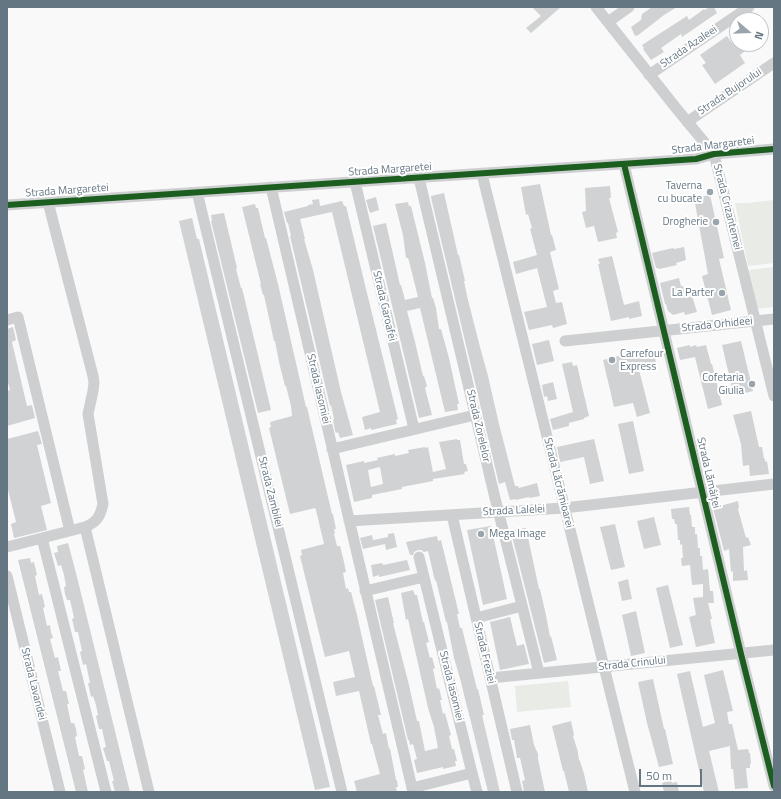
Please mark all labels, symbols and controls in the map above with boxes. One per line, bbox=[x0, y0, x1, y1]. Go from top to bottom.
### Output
north arrow bbox=[729, 12, 769, 52]
street label: Strada Azaleei bbox=[658, 23, 720, 71]
text: N bbox=[751, 29, 768, 42]
street label: Strada Bujorului bbox=[696, 66, 764, 118]
street label: Strada Margaretei bbox=[671, 134, 755, 158]
street label: Strada Margaretei bbox=[348, 161, 432, 179]
street label: Strada Crizantemei bbox=[710, 163, 744, 251]
place label: Taverna cu bucate bbox=[658, 179, 702, 205]
street label: Strada Margaretei bbox=[25, 182, 109, 200]
marker: Taverna cu bucate bbox=[705, 187, 715, 197]
place label: Drogherie bbox=[663, 215, 708, 229]
marker: Drogherie bbox=[711, 217, 721, 227]
street label: Strada Garoafei bbox=[370, 270, 398, 342]
place label: La Parter bbox=[672, 286, 714, 300]
marker: La Parter bbox=[717, 288, 727, 298]
street label: Strada Orhideei bbox=[681, 315, 753, 335]
place label: Carrefour Express bbox=[620, 347, 664, 373]
street label: Strada Iasomiei bbox=[304, 353, 332, 425]
marker: Carrefour Express bbox=[607, 355, 617, 365]
place label: Cofetaria Giulia bbox=[702, 371, 744, 397]
marker: Cofetaria Giulia bbox=[747, 379, 757, 389]
street label: Strada Zorelelor bbox=[463, 389, 493, 463]
street label: Strada Lămâiței bbox=[693, 436, 723, 510]
street label: Strada Lăcrămioarei bbox=[540, 437, 576, 529]
street label: Strada Zambilei bbox=[255, 455, 285, 529]
street label: Strada Lalelei bbox=[483, 503, 545, 519]
place label: Mega Image bbox=[489, 527, 546, 541]
marker: Mega Image bbox=[476, 529, 486, 539]
street label: Strada Freziei bbox=[470, 621, 498, 685]
street label: Strada Lavandei bbox=[18, 647, 48, 721]
street label: Strada Iasomiei bbox=[436, 650, 466, 722]
street label: Strada Crinului bbox=[598, 654, 666, 674]
scale bar bbox=[641, 761, 704, 787]
text: 50 m bbox=[646, 766, 672, 785]

